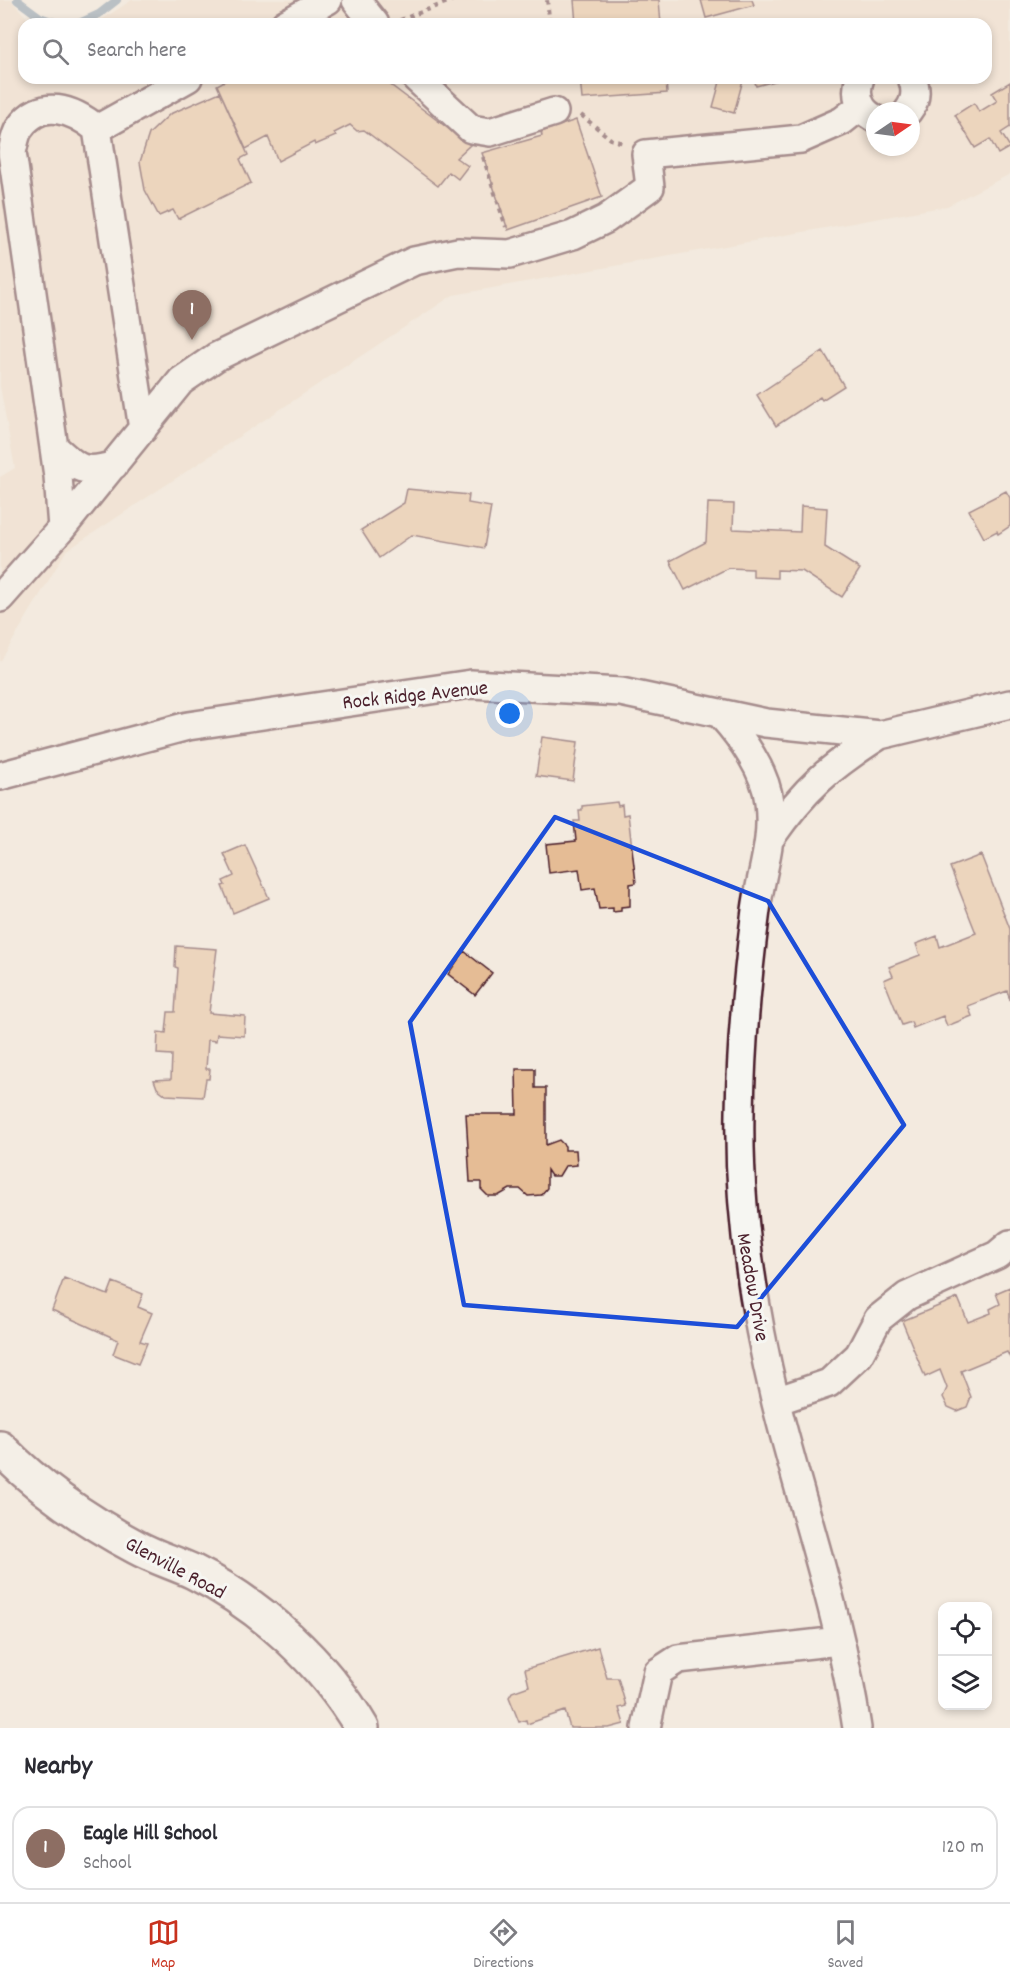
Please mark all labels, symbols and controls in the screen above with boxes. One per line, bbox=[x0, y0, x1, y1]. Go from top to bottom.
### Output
search box bbox=[18, 18, 992, 84]
icon: search bbox=[39, 35, 72, 68]
text: Search here bbox=[87, 36, 186, 67]
north arrow bbox=[866, 102, 920, 156]
pin: 1 bbox=[172, 290, 212, 340]
street label: Rock Ridge Avenue bbox=[341, 674, 490, 720]
your location bbox=[495, 699, 524, 728]
street label: Meadow Drive bbox=[727, 1231, 775, 1344]
street label: Glenville Road bbox=[119, 1530, 230, 1609]
map controls bbox=[938, 1602, 992, 1710]
button: locate bbox=[938, 1602, 992, 1656]
button: layers bbox=[938, 1656, 992, 1710]
text: Nearby bbox=[24, 1749, 92, 1786]
text: Eagle Hill School bbox=[83, 1819, 217, 1850]
text: 1 bbox=[43, 1834, 48, 1862]
text: 120 m bbox=[942, 1834, 984, 1862]
text: School bbox=[83, 1850, 132, 1878]
tab: Map bbox=[147, 1916, 180, 1975]
tab: Directions bbox=[473, 1916, 534, 1975]
tab: Saved bbox=[827, 1916, 863, 1975]

